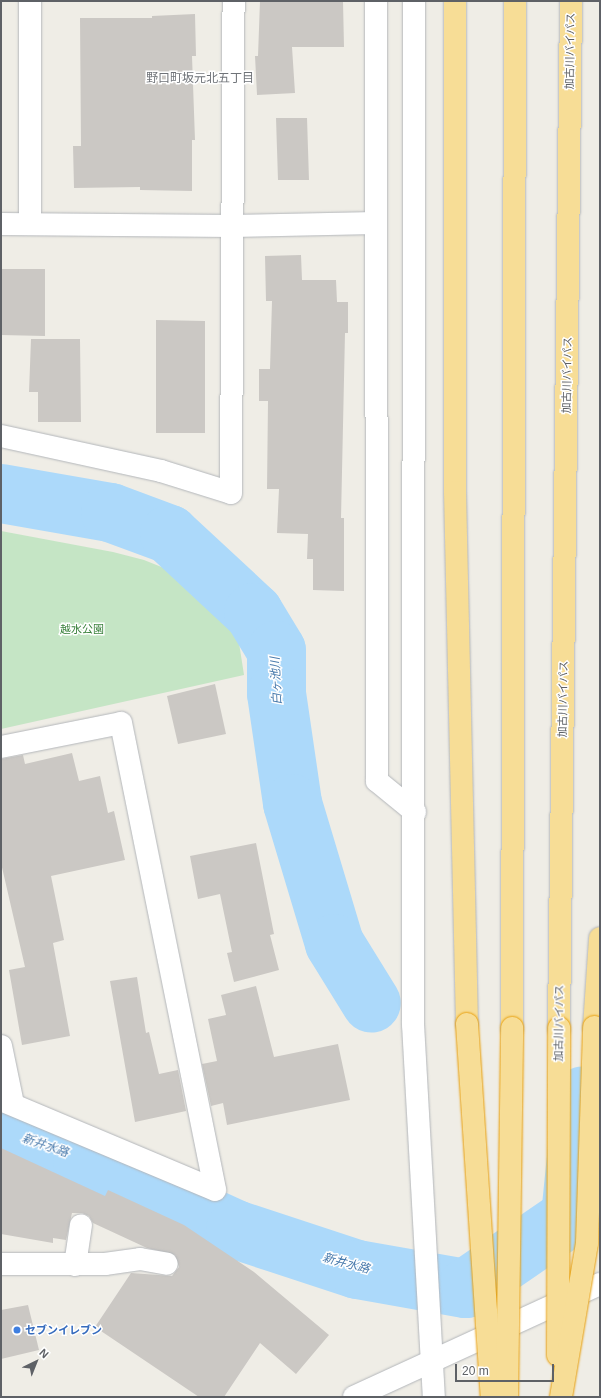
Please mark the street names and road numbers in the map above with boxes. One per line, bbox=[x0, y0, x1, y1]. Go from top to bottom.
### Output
street label: 加古川バイパス bbox=[563, 12, 577, 90]
street label: 加古川バイパス bbox=[560, 336, 574, 414]
street label: 加古川バイパス bbox=[556, 660, 570, 738]
street label: 加古川バイパス bbox=[552, 984, 566, 1062]

